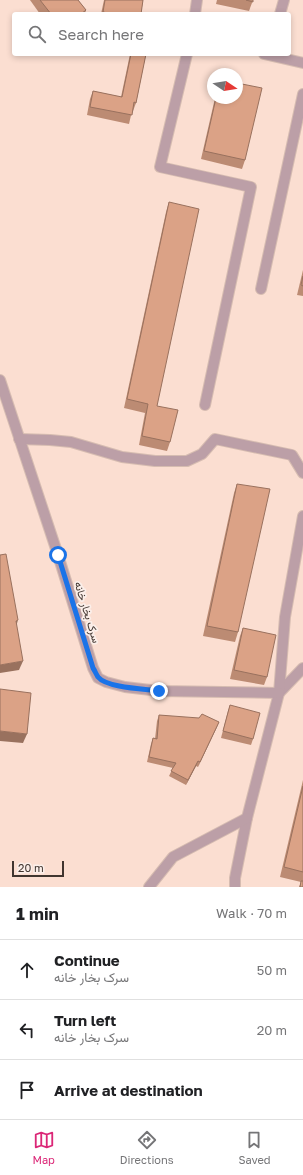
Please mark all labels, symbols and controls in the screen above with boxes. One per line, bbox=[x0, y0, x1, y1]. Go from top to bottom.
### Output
search box bbox=[12, 12, 291, 56]
icon: search bbox=[26, 23, 48, 45]
text: Search here bbox=[58, 25, 144, 43]
north arrow bbox=[207, 68, 243, 104]
route start bbox=[49, 546, 67, 564]
street label: سرک بخار خانه bbox=[72, 580, 104, 645]
route end bbox=[150, 682, 168, 700]
scale bar bbox=[12, 859, 64, 878]
text: 20 m bbox=[18, 861, 44, 874]
text: 1 min bbox=[16, 903, 59, 924]
text: Walk · 70 m bbox=[216, 905, 287, 921]
text: Continue bbox=[54, 951, 120, 969]
icon: ahead bbox=[16, 959, 38, 981]
text: 50 m bbox=[257, 962, 287, 978]
text: سرک بخار خانه bbox=[54, 969, 129, 985]
text: Turn left bbox=[54, 1011, 116, 1029]
icon: left bbox=[16, 1019, 38, 1041]
text: 20 m bbox=[257, 1022, 287, 1038]
text: سرک بخار خانه bbox=[54, 1029, 129, 1045]
icon: arrive bbox=[16, 1079, 38, 1101]
text: Arrive at destination bbox=[54, 1081, 203, 1099]
tab: Map bbox=[32, 1129, 55, 1166]
tab: Directions bbox=[120, 1129, 174, 1166]
tab: Saved bbox=[238, 1129, 271, 1166]

